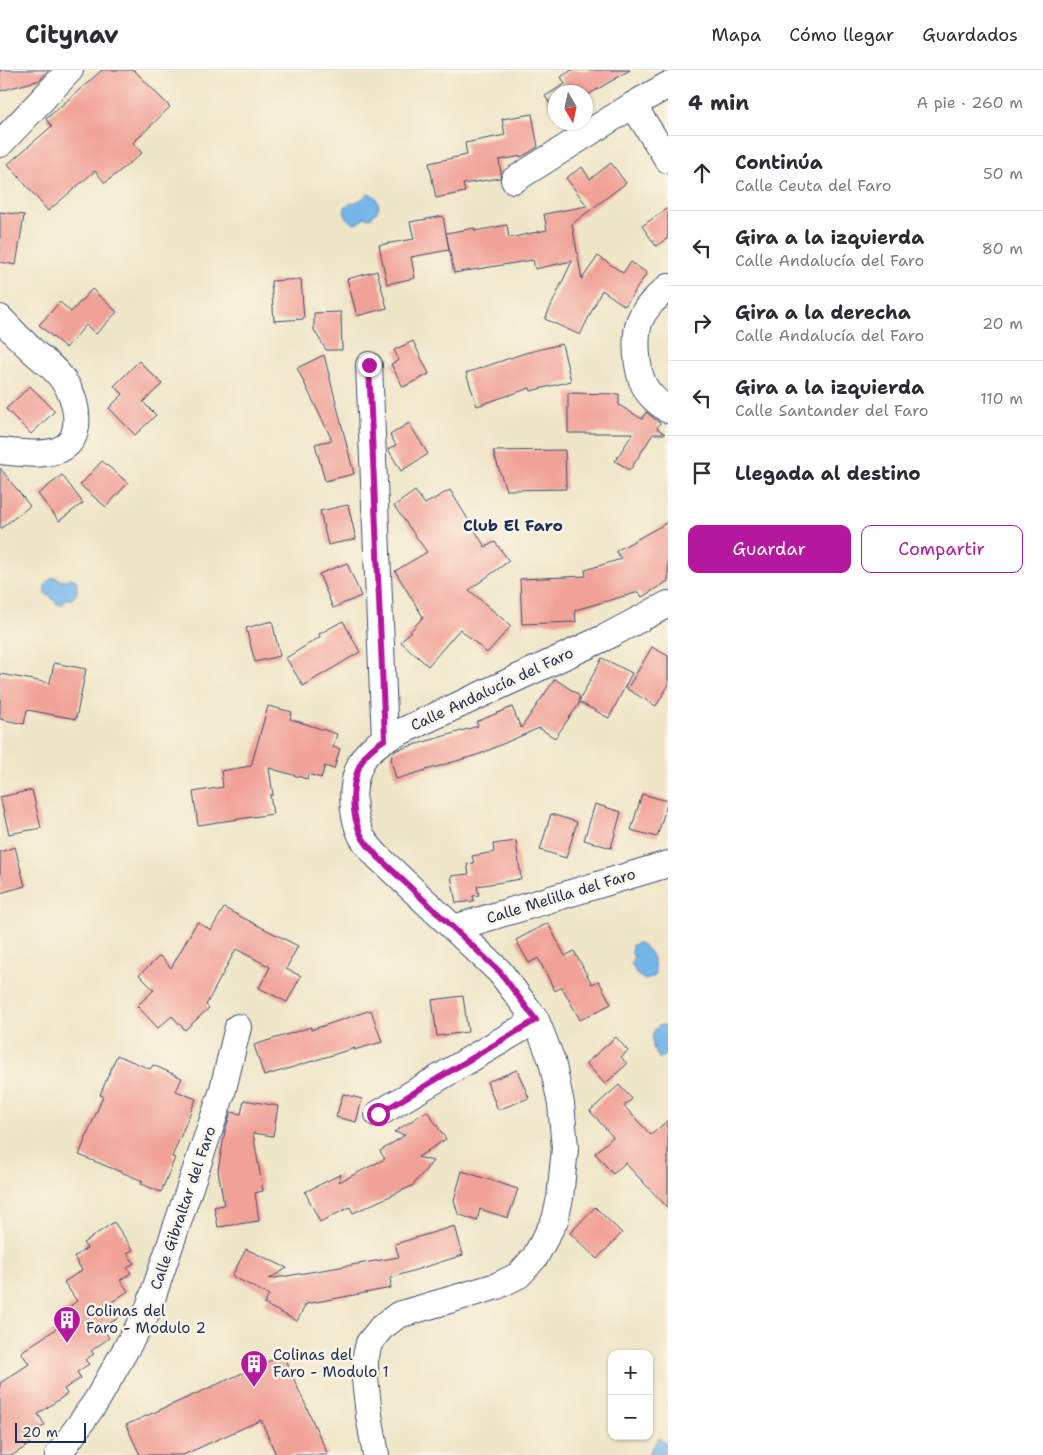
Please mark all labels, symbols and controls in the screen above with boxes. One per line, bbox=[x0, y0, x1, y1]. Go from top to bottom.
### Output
text: Citynav bbox=[25, 19, 119, 51]
text: Mapa bbox=[711, 23, 761, 47]
text: Cómo llegar bbox=[789, 23, 894, 47]
text: Guardados bbox=[922, 23, 1018, 47]
north arrow bbox=[548, 85, 593, 130]
text: 4 min bbox=[688, 89, 749, 117]
text: A pie · 260 m bbox=[917, 92, 1023, 113]
text: Continúa bbox=[735, 150, 823, 175]
icon: ahead bbox=[688, 159, 716, 187]
text: 50 m bbox=[983, 163, 1023, 184]
text: Calle Ceuta del Faro bbox=[735, 175, 892, 196]
text: Gira a la izquierda bbox=[735, 225, 924, 250]
icon: left bbox=[688, 234, 716, 262]
text: 80 m bbox=[982, 238, 1023, 259]
text: Calle Andalucía del Faro bbox=[735, 250, 924, 271]
text: Gira a la derecha bbox=[735, 300, 911, 325]
icon: right bbox=[688, 309, 716, 337]
text: 20 m bbox=[982, 313, 1023, 334]
text: Calle Andalucía del Faro bbox=[735, 325, 924, 346]
route end bbox=[358, 354, 381, 377]
text: Gira a la izquierda bbox=[735, 375, 924, 400]
icon: left bbox=[688, 384, 716, 412]
text: 110 m bbox=[980, 388, 1023, 409]
text: Calle Santander del Faro bbox=[735, 400, 928, 421]
icon: arrive bbox=[688, 459, 716, 487]
text: Llegada al destino bbox=[735, 461, 921, 486]
district label: Club El Faro bbox=[463, 515, 563, 536]
button: Guardar bbox=[688, 525, 851, 573]
button: Compartir bbox=[861, 525, 1023, 573]
street label: Calle Andalucía del Faro bbox=[407, 642, 577, 736]
street label: Calle Melilla del Faro bbox=[484, 864, 638, 928]
route start bbox=[367, 1103, 390, 1126]
street label: Calle Gibraltar del Faro bbox=[146, 1124, 220, 1292]
place label: Colinas del Faro - Modulo 2 bbox=[86, 1301, 206, 1338]
building icon: Colinas del Faro - Modulo 2 bbox=[52, 1305, 82, 1344]
place label: Colinas del Faro - Modulo 1 bbox=[273, 1345, 389, 1382]
building icon: Colinas del Faro - Modulo 1 bbox=[239, 1349, 269, 1388]
map controls bbox=[608, 1350, 653, 1440]
button: + bbox=[608, 1350, 653, 1395]
button: − bbox=[608, 1395, 653, 1440]
scale bar bbox=[15, 1420, 86, 1443]
text: 20 m bbox=[22, 1423, 58, 1441]

